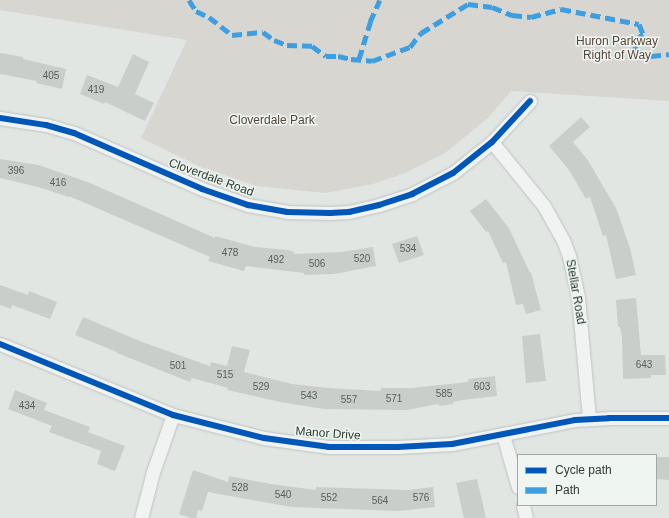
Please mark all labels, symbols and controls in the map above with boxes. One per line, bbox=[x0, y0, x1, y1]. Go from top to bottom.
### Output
park label: Huron Parkway Right of Way bbox=[576, 35, 658, 63]
house number: 405 bbox=[43, 70, 59, 82]
house number: 419 bbox=[88, 84, 104, 96]
park label: Cloverdale Park bbox=[229, 114, 315, 128]
street label: Cloverdale Road bbox=[167, 156, 255, 200]
house number: 396 bbox=[8, 165, 24, 177]
house number: 416 bbox=[50, 177, 66, 189]
house number: 534 bbox=[400, 243, 416, 255]
house number: 478 bbox=[222, 247, 238, 259]
house number: 520 bbox=[354, 253, 370, 265]
house number: 492 bbox=[268, 254, 284, 266]
house number: 506 bbox=[309, 258, 325, 270]
street label: Stellar Road bbox=[562, 258, 588, 326]
house number: 643 bbox=[636, 359, 652, 371]
house number: 501 bbox=[170, 360, 186, 372]
house number: 515 bbox=[217, 369, 233, 381]
house number: 529 bbox=[253, 381, 269, 393]
house number: 603 bbox=[474, 381, 490, 393]
house number: 585 bbox=[436, 388, 452, 400]
house number: 543 bbox=[301, 390, 317, 402]
house number: 571 bbox=[386, 393, 402, 405]
house number: 557 bbox=[341, 394, 357, 406]
house number: 434 bbox=[19, 400, 35, 412]
street label: Manor Drive bbox=[295, 425, 361, 443]
legend bbox=[517, 454, 657, 506]
text: Cycle path bbox=[555, 463, 612, 477]
house number: 528 bbox=[232, 482, 248, 494]
text: Path bbox=[555, 483, 580, 497]
house number: 540 bbox=[275, 489, 291, 501]
house number: 552 bbox=[321, 492, 337, 504]
house number: 576 bbox=[413, 492, 429, 504]
house number: 564 bbox=[372, 495, 388, 507]

